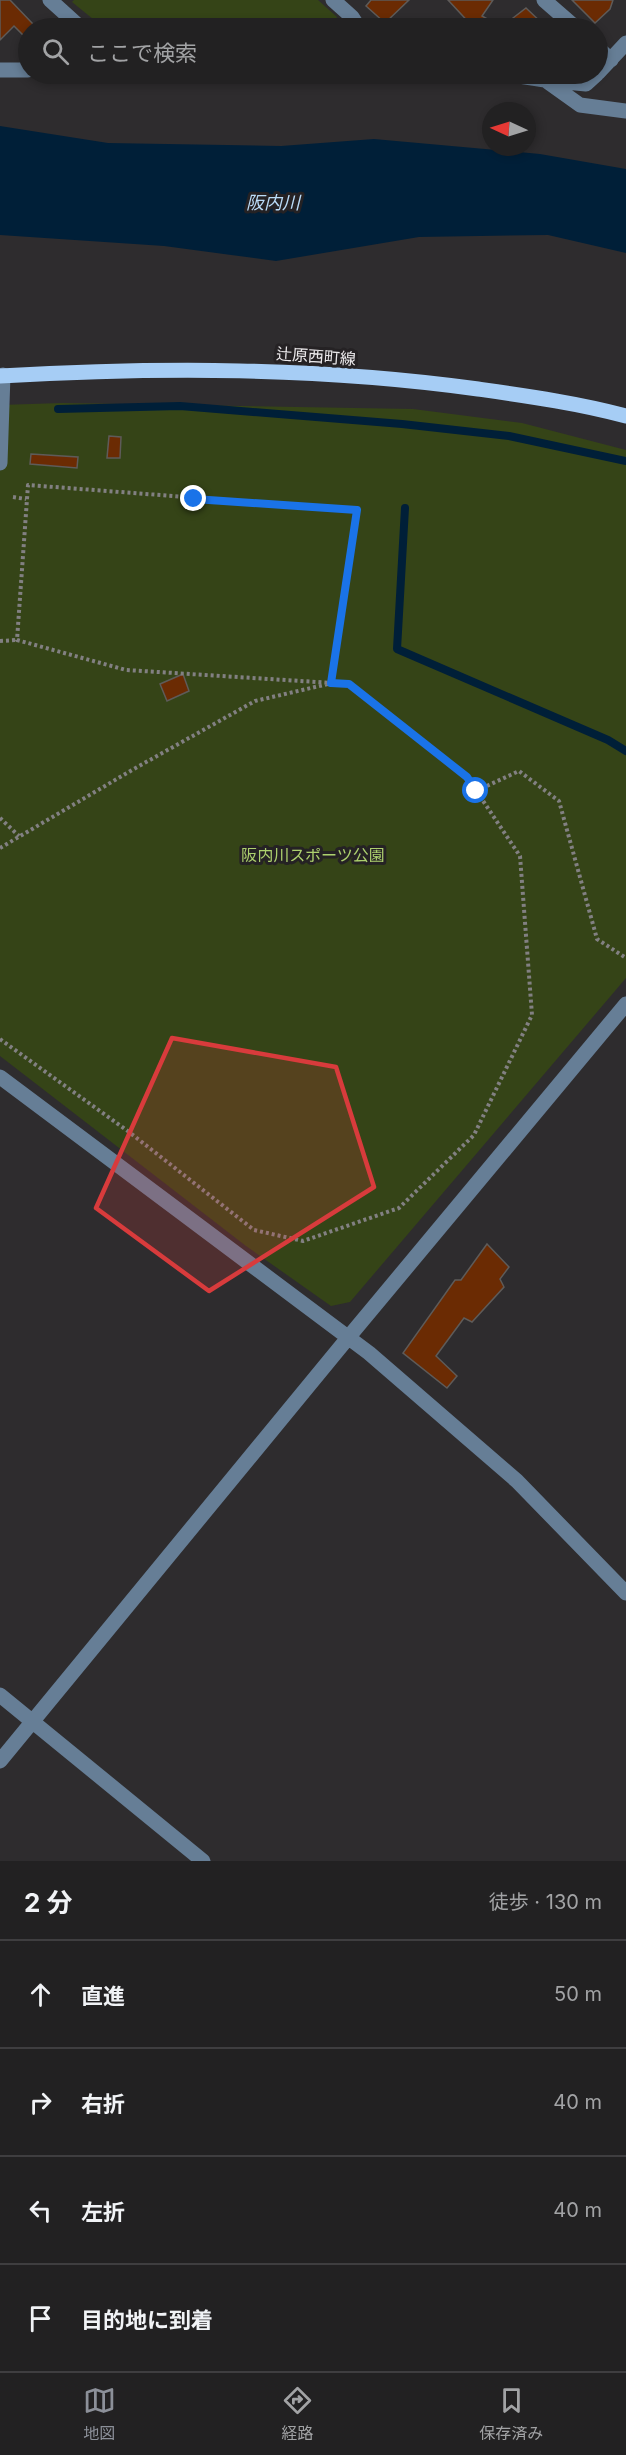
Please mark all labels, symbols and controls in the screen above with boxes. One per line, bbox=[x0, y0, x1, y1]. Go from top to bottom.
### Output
search box bbox=[18, 18, 608, 84]
icon: search bbox=[39, 35, 72, 68]
text: ここで検索 bbox=[87, 40, 197, 66]
north arrow bbox=[482, 102, 536, 156]
water label: 阪内川 bbox=[246, 192, 302, 213]
street label: 辻原西町線 bbox=[275, 343, 357, 369]
route end bbox=[180, 485, 206, 511]
route start bbox=[462, 777, 488, 803]
park label: 阪内川スポーツ公園 bbox=[241, 845, 385, 865]
text: 2 分 bbox=[24, 1887, 73, 1918]
text: 徒歩 · 130 m bbox=[489, 1890, 602, 1914]
icon: ahead bbox=[24, 1978, 57, 2011]
text: 50 m bbox=[554, 1982, 602, 2006]
text: 直進 bbox=[81, 1983, 125, 2009]
icon: right bbox=[24, 2086, 57, 2119]
text: 40 m bbox=[553, 2090, 602, 2114]
text: 右折 bbox=[81, 2091, 125, 2117]
icon: left bbox=[24, 2194, 57, 2227]
text: 40 m bbox=[553, 2198, 602, 2222]
text: 左折 bbox=[81, 2199, 125, 2225]
icon: arrive bbox=[24, 2302, 57, 2335]
text: 目的地に到着 bbox=[81, 2307, 213, 2333]
tab: 地図 bbox=[83, 2384, 116, 2444]
tab: 経路 bbox=[281, 2384, 314, 2444]
tab: 保存済み bbox=[479, 2384, 543, 2444]

